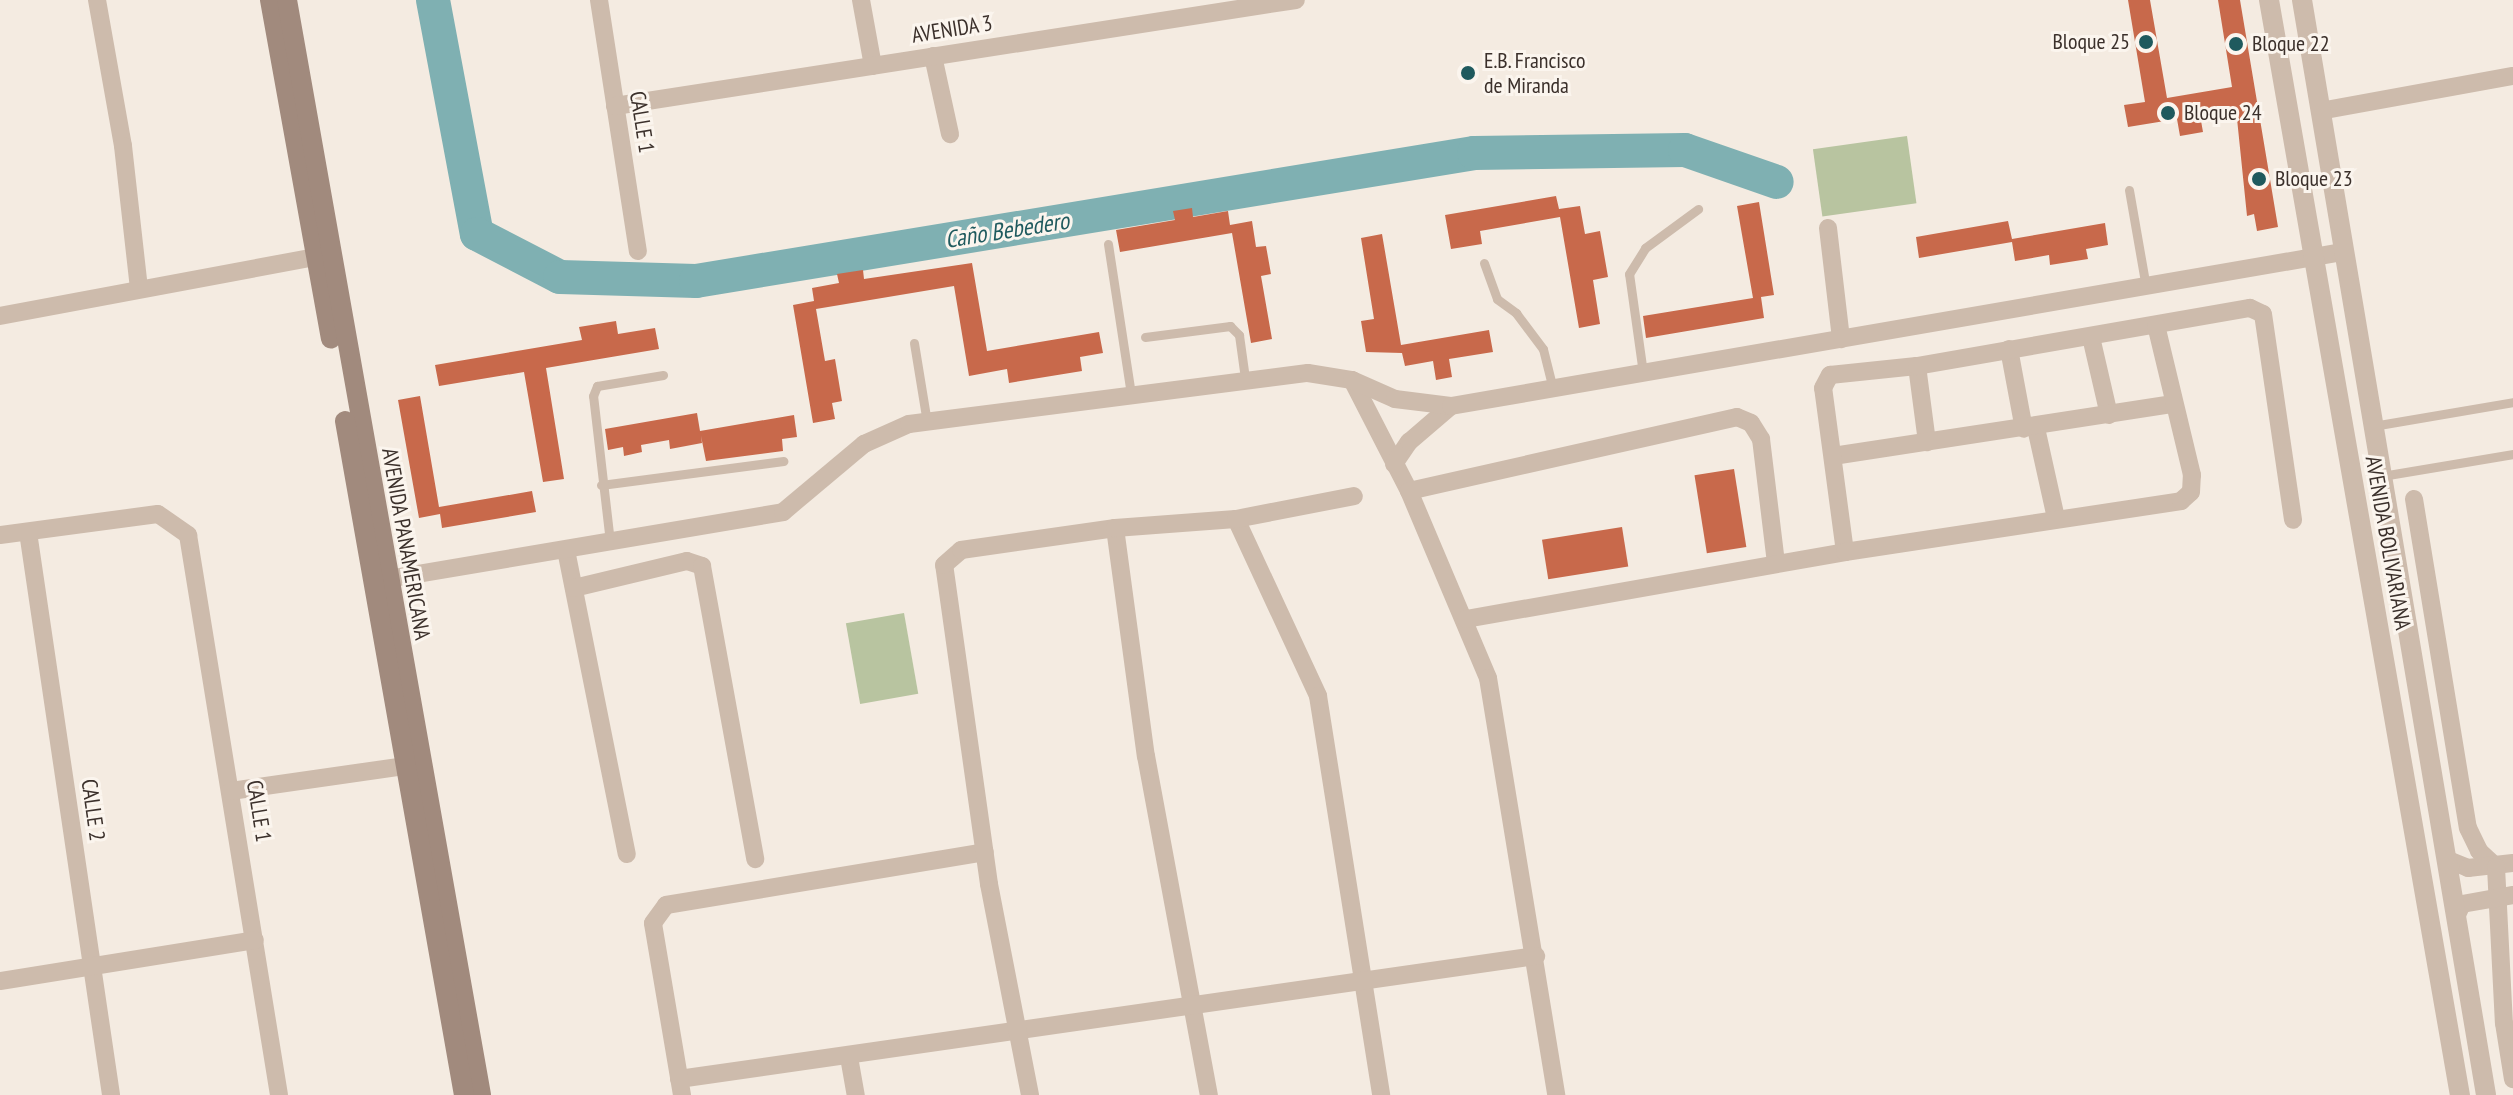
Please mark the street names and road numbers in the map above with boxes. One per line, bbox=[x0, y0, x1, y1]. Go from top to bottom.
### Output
street label: AVENIDA 3 bbox=[909, 10, 995, 48]
street label: CALLE 1 bbox=[624, 89, 660, 155]
street label: AVENIDA PANAMERICANA bbox=[376, 446, 436, 642]
street label: AVENIDA BOLIVARIANA bbox=[2360, 454, 2416, 632]
street label: CALLE 2 bbox=[76, 777, 110, 843]
street label: CALLE 1 bbox=[241, 778, 277, 844]

